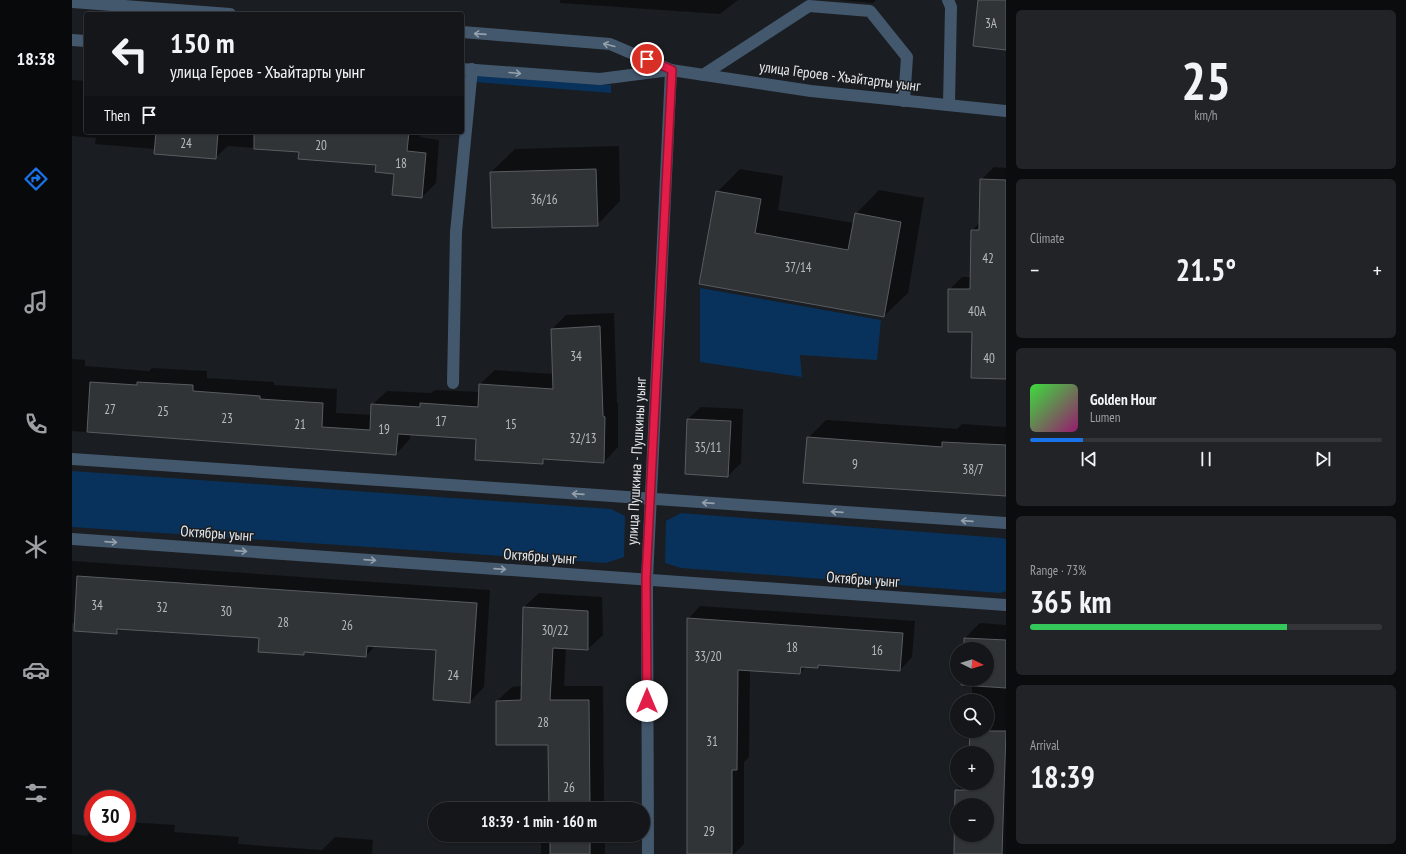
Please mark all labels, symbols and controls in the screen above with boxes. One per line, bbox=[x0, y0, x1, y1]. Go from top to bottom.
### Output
house number: 3А bbox=[985, 15, 998, 32]
text: 150 m bbox=[170, 24, 234, 61]
icon: left bbox=[104, 28, 156, 80]
one-way arrow bbox=[474, 30, 487, 37]
one-way arrow bbox=[603, 41, 616, 48]
pin bbox=[630, 42, 664, 76]
text: 18:38 bbox=[17, 47, 55, 70]
text: 25 bbox=[1181, 47, 1231, 114]
icon: arrive bbox=[636, 48, 658, 70]
street label: улица Героев - Хъайтарты уынг bbox=[758, 57, 922, 95]
text: улица Героев - Хъайтарты уынг bbox=[170, 60, 365, 83]
one-way arrow bbox=[508, 69, 521, 76]
icon: arrive bbox=[138, 104, 160, 126]
text: Then bbox=[104, 106, 130, 125]
text: km/h bbox=[1194, 107, 1218, 124]
house number: 24 bbox=[180, 135, 192, 152]
house number: 20 bbox=[315, 137, 327, 154]
house number: 18 bbox=[395, 155, 407, 172]
icon: directions bbox=[22, 165, 50, 193]
house number: 36/16 bbox=[530, 191, 558, 208]
text: Climate bbox=[1030, 230, 1064, 247]
house number: 42 bbox=[982, 250, 994, 267]
text: 21.5° bbox=[1176, 250, 1236, 289]
text: − bbox=[1030, 256, 1039, 284]
text: + bbox=[1373, 256, 1382, 284]
house number: 37/14 bbox=[784, 259, 812, 276]
icon: music bbox=[22, 288, 50, 316]
house number: 40А bbox=[968, 303, 987, 320]
house number: 34 bbox=[570, 348, 582, 365]
house number: 40 bbox=[983, 350, 995, 367]
street label: улица Пушкина - Пушкины уынг bbox=[622, 376, 650, 545]
text: Golden Hour bbox=[1090, 390, 1157, 409]
house number: 27 bbox=[104, 401, 116, 418]
house number: 25 bbox=[157, 403, 169, 420]
text: Lumen bbox=[1090, 409, 1120, 426]
icon: phone bbox=[22, 410, 50, 438]
house number: 23 bbox=[221, 410, 233, 427]
house number: 17 bbox=[435, 413, 447, 430]
house number: 21 bbox=[294, 416, 306, 433]
house number: 15 bbox=[505, 416, 517, 433]
house number: 19 bbox=[378, 421, 390, 438]
house number: 32/13 bbox=[569, 430, 597, 447]
house number: 35/11 bbox=[694, 439, 722, 456]
icon: previous bbox=[1078, 448, 1100, 470]
icon: pause bbox=[1195, 448, 1217, 470]
icon: next bbox=[1312, 448, 1334, 470]
house number: 9 bbox=[852, 456, 858, 473]
house number: 38/7 bbox=[962, 461, 984, 478]
one-way arrow bbox=[572, 490, 585, 497]
one-way arrow bbox=[702, 499, 715, 506]
one-way arrow bbox=[831, 508, 844, 515]
one-way arrow bbox=[961, 517, 974, 524]
street label: Октябры уынг bbox=[180, 521, 255, 545]
icon: climate bbox=[22, 533, 50, 561]
one-way arrow bbox=[104, 539, 117, 546]
street label: Октябры уынг bbox=[503, 544, 578, 568]
one-way arrow bbox=[234, 548, 247, 555]
one-way arrow bbox=[363, 557, 376, 564]
text: Range · 73% bbox=[1030, 562, 1086, 579]
one-way arrow bbox=[493, 566, 506, 573]
street label: Октябры уынг bbox=[826, 567, 901, 591]
text: 365 km bbox=[1030, 582, 1111, 621]
house number: 34 bbox=[91, 597, 103, 614]
house number: 32 bbox=[156, 599, 168, 616]
house number: 30 bbox=[220, 603, 232, 620]
house number: 28 bbox=[277, 614, 289, 631]
house number: 26 bbox=[341, 617, 353, 634]
house number: 30/22 bbox=[541, 622, 569, 639]
house number: 18 bbox=[786, 639, 798, 656]
house number: 16 bbox=[871, 642, 883, 659]
north arrow bbox=[950, 642, 994, 686]
map controls bbox=[950, 642, 994, 842]
house number: 33/20 bbox=[694, 648, 722, 665]
icon: car bbox=[22, 656, 50, 684]
house number: 24 bbox=[447, 667, 459, 684]
position arrow bbox=[626, 680, 668, 722]
button: search bbox=[950, 694, 994, 738]
house number: 28 bbox=[537, 714, 549, 731]
house number: 31 bbox=[706, 733, 718, 750]
text: Arrival bbox=[1030, 737, 1059, 754]
button: + bbox=[950, 746, 994, 790]
text: 18:39 bbox=[1030, 757, 1095, 796]
icon: filters bbox=[22, 779, 50, 807]
house number: 26 bbox=[563, 779, 575, 796]
speed limit sign: 30 bbox=[84, 790, 136, 842]
button: − bbox=[950, 798, 994, 842]
text: 18:39 · 1 min · 160 m bbox=[481, 812, 597, 831]
house number: 29 bbox=[703, 823, 715, 840]

